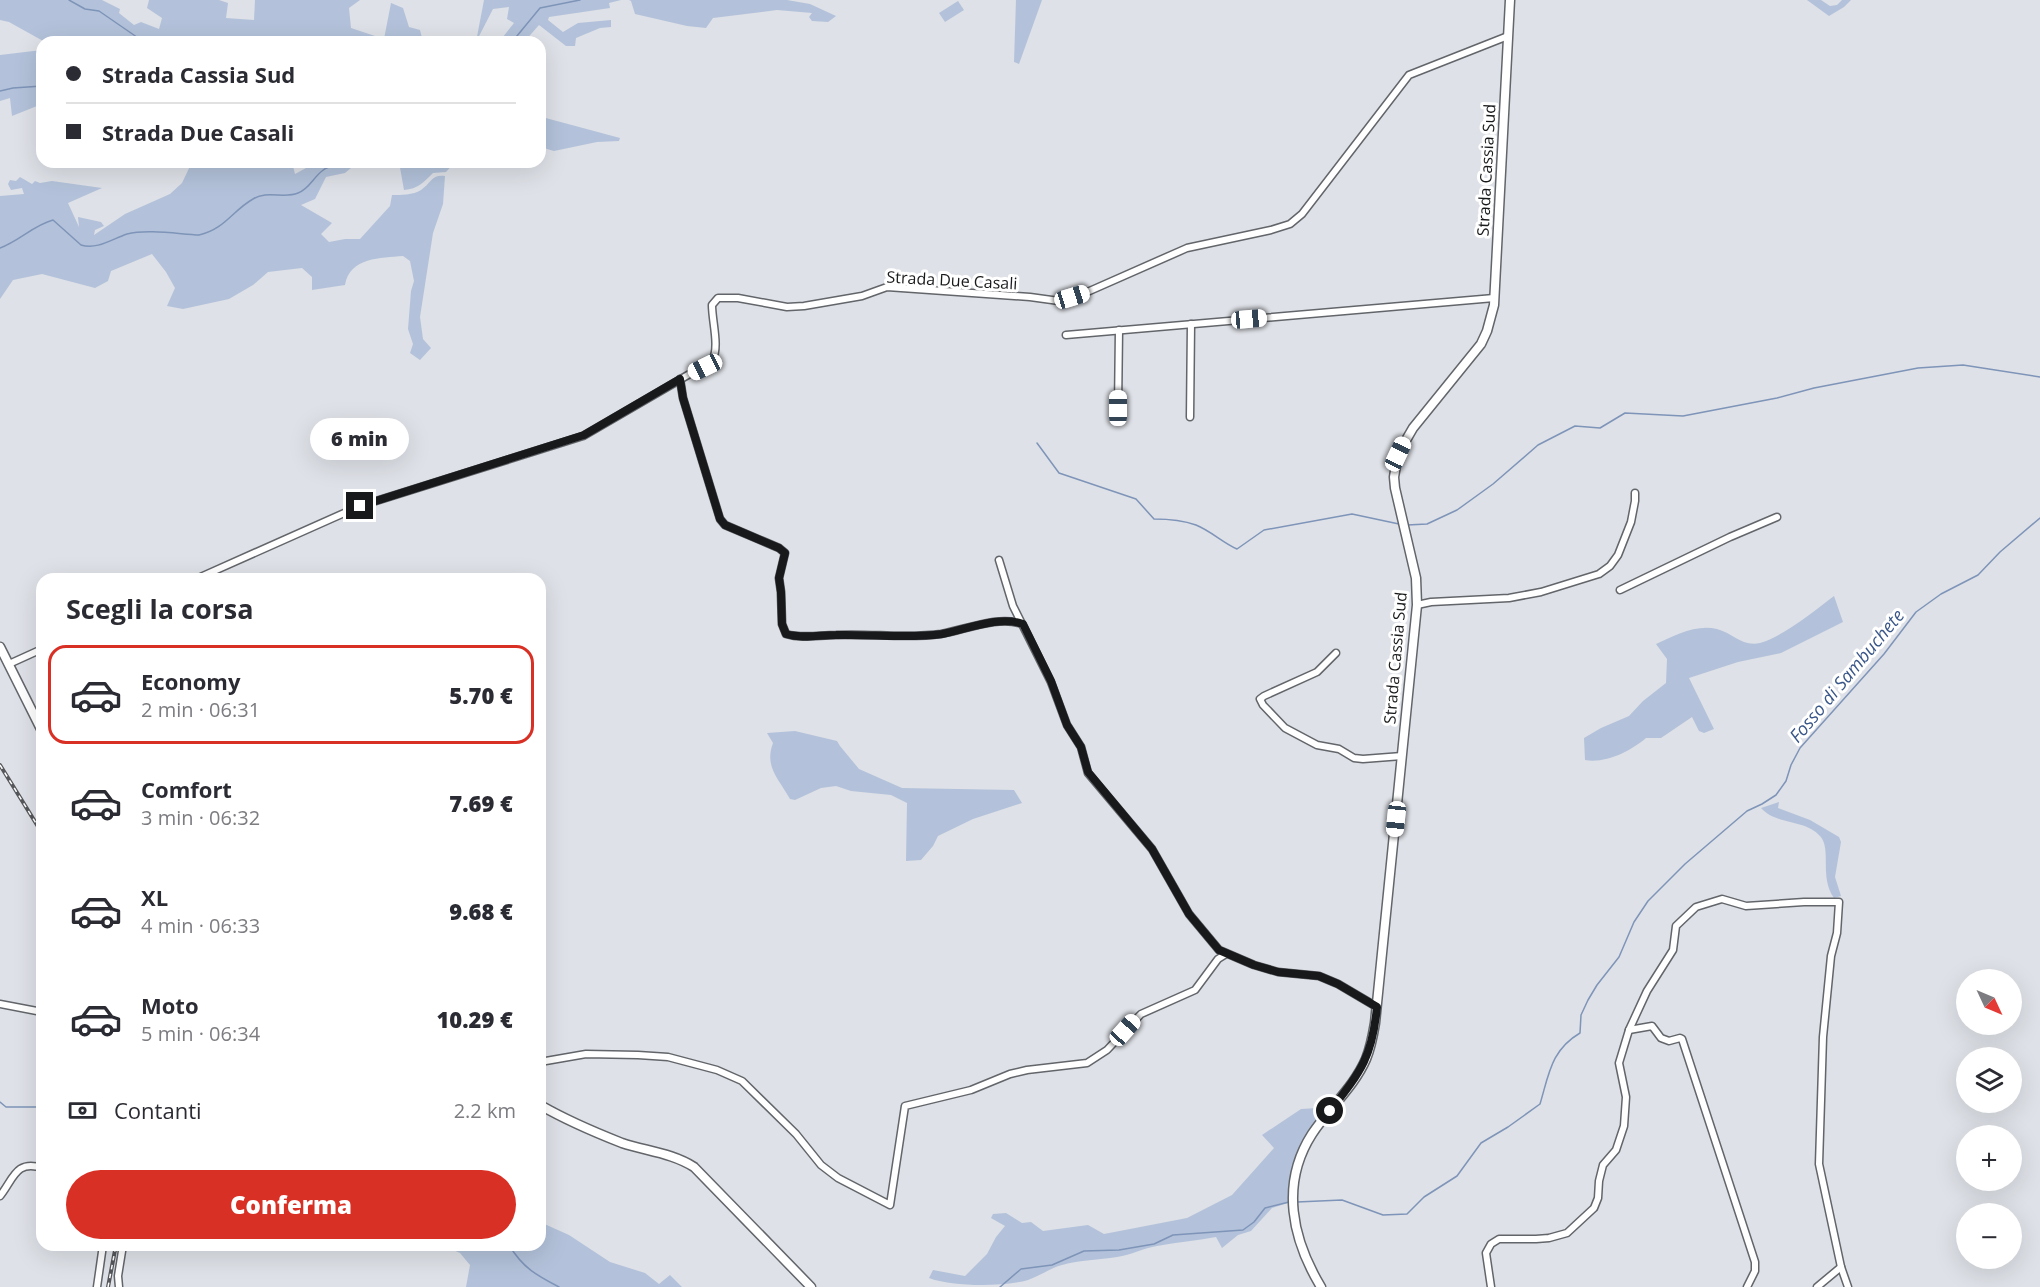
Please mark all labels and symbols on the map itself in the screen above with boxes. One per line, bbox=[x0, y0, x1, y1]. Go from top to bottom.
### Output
street label: Strada Cassia Sud bbox=[1472, 103, 1500, 237]
street label: Strada Due Casali bbox=[886, 266, 1018, 294]
car bbox=[1052, 283, 1092, 311]
car bbox=[1230, 308, 1268, 330]
car bbox=[685, 351, 725, 383]
car bbox=[1109, 390, 1127, 426]
callout: 6 min bbox=[310, 419, 410, 461]
car bbox=[1382, 434, 1414, 474]
route end bbox=[346, 492, 373, 519]
street label: Strada Cassia Sud bbox=[1378, 591, 1412, 725]
water label: Fosso di Sambuchete bbox=[1783, 604, 1909, 747]
car bbox=[1385, 800, 1407, 838]
north arrow bbox=[1956, 969, 2022, 1035]
car bbox=[1106, 1011, 1144, 1049]
route start bbox=[1316, 1097, 1343, 1124]

